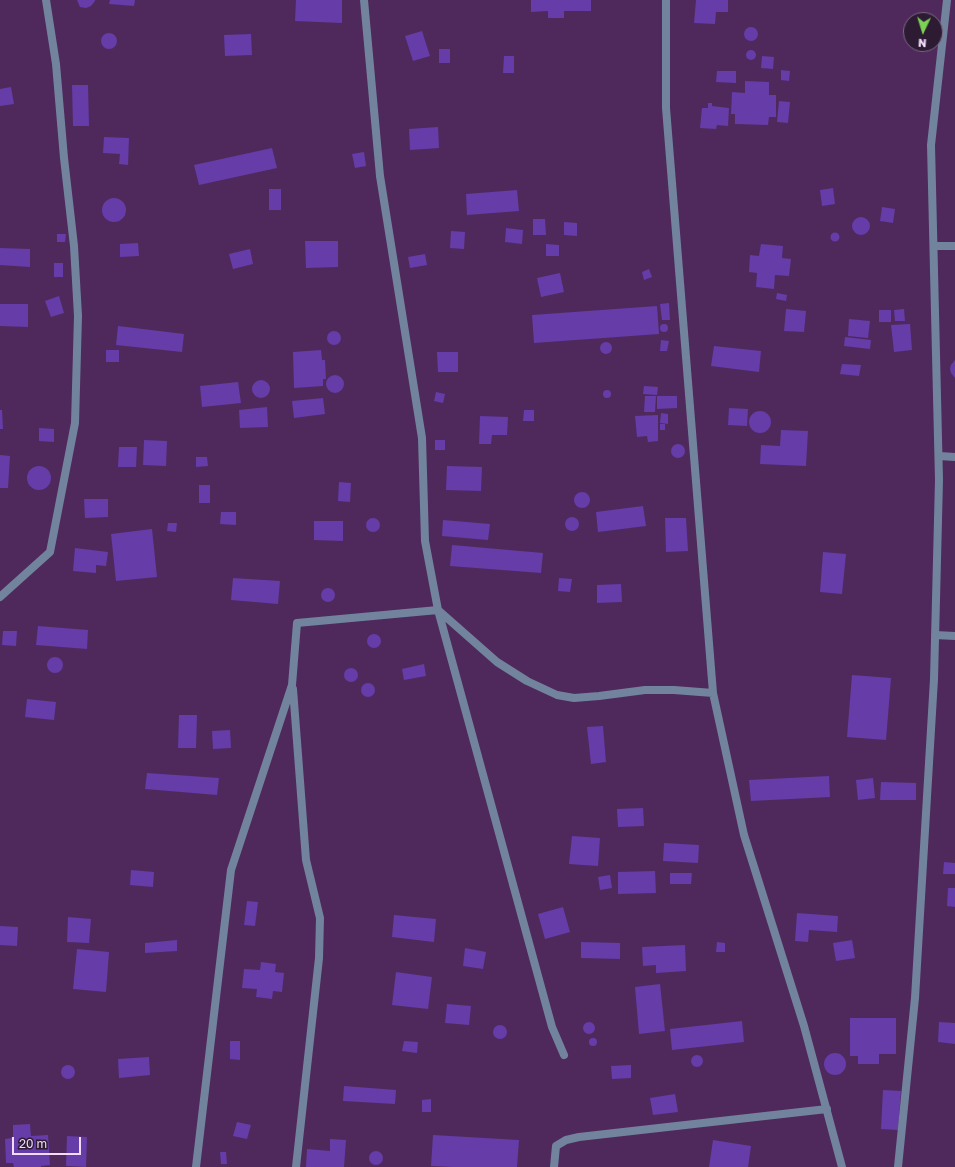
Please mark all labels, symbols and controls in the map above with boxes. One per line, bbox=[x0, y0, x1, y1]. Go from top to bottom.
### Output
north arrow bbox=[903, 12, 943, 52]
text: N bbox=[918, 37, 927, 50]
scale bar bbox=[14, 1129, 83, 1155]
text: 20 m bbox=[19, 1136, 47, 1151]

